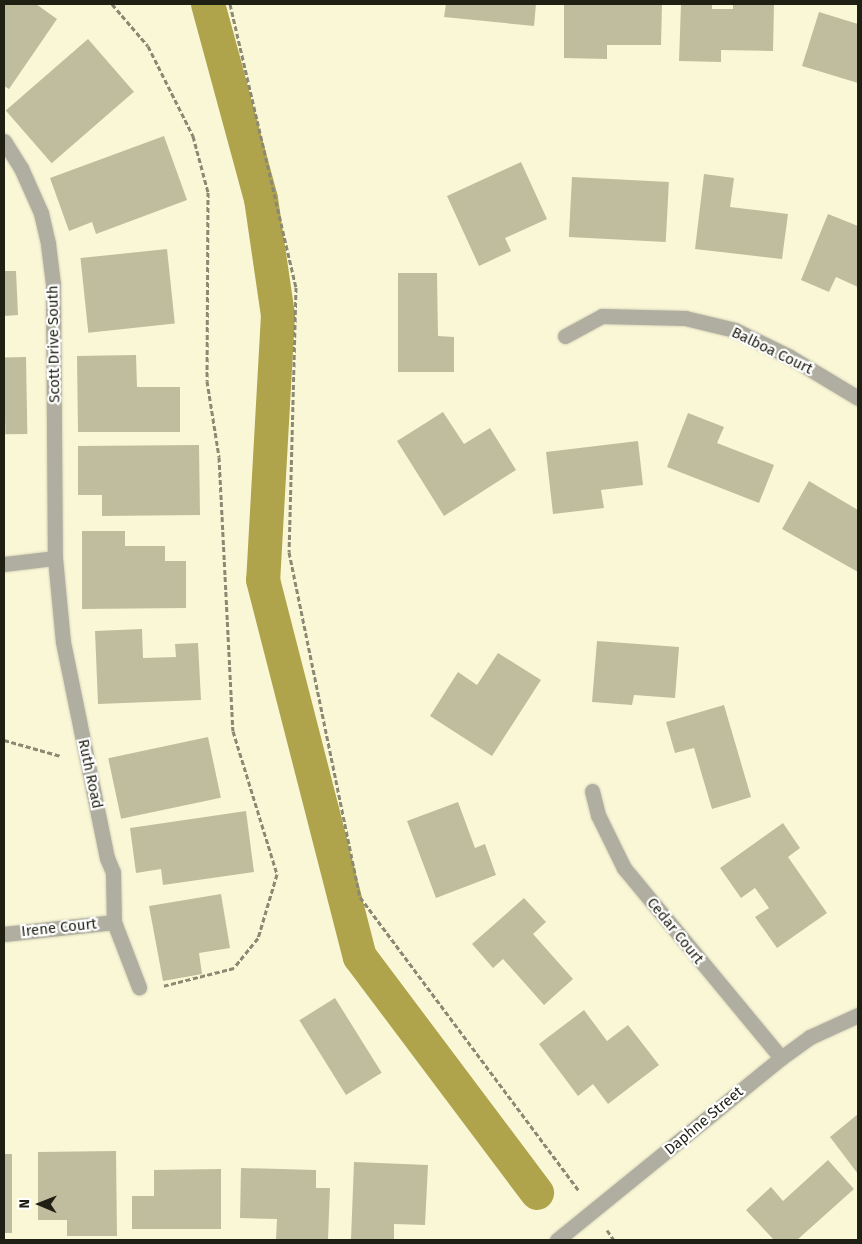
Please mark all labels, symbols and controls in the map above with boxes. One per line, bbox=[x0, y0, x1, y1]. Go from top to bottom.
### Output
street label: Scott Drive South bbox=[44, 285, 64, 403]
street label: Balboa Court bbox=[729, 324, 815, 378]
street label: Ruth Road bbox=[74, 738, 106, 810]
street label: Cedar Court bbox=[643, 894, 707, 968]
street label: Irene Court bbox=[20, 915, 98, 941]
street label: Daphne Street bbox=[661, 1083, 747, 1159]
north arrow bbox=[15, 1179, 65, 1229]
text: N bbox=[16, 1199, 33, 1209]

